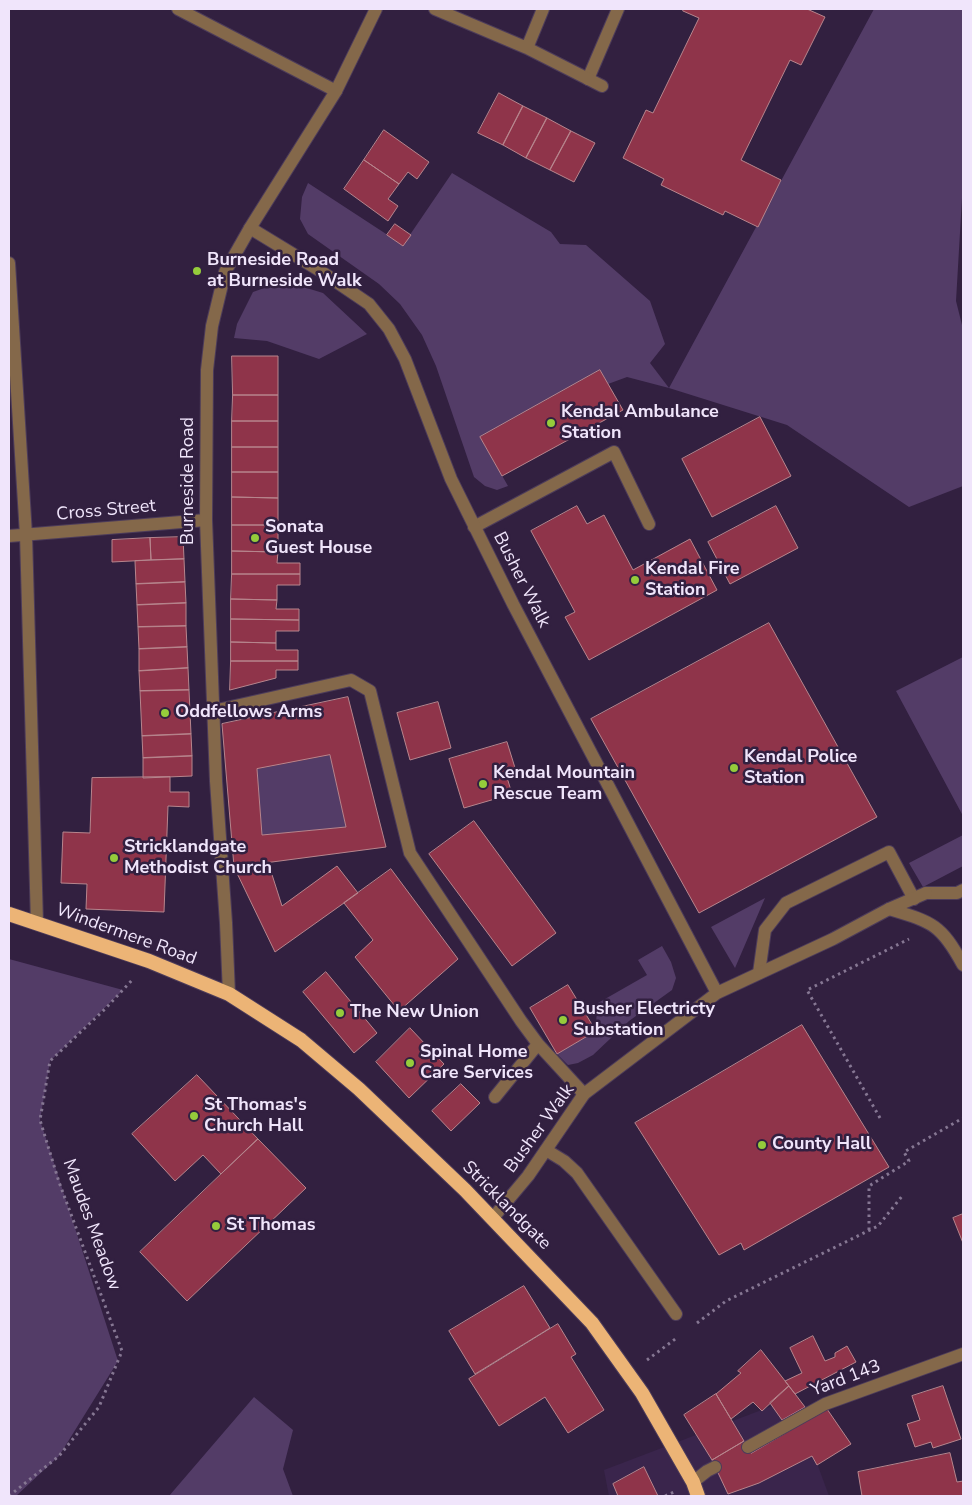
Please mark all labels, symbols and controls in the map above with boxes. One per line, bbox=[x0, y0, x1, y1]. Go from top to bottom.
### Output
place label: Burneside Road at Burneside Walk bbox=[207, 250, 362, 292]
marker: Burneside Road at Burneside Walk bbox=[191, 265, 203, 277]
place label: Kendal Ambulance Station bbox=[561, 402, 719, 444]
street label: Burneside Road bbox=[178, 417, 200, 545]
marker: Kendal Ambulance Station bbox=[545, 417, 557, 429]
street label: Cross Street bbox=[55, 496, 157, 526]
place label: Sonata Guest House bbox=[265, 517, 372, 560]
street label: Busher Walk bbox=[488, 529, 554, 631]
marker: Sonata Guest House bbox=[249, 532, 261, 544]
place label: Kendal Fire Station bbox=[645, 559, 740, 602]
marker: Kendal Fire Station bbox=[629, 574, 641, 586]
place label: Oddfellows Arms bbox=[175, 702, 322, 724]
marker: Oddfellows Arms bbox=[159, 707, 171, 719]
place label: Kendal Police Station bbox=[744, 747, 857, 790]
marker: Kendal Police Station bbox=[728, 762, 740, 774]
place label: Kendal Mountain Rescue Team bbox=[493, 763, 635, 806]
marker: Kendal Mountain Rescue Team bbox=[477, 778, 489, 790]
place label: Stricklandgate Methodist Church bbox=[124, 837, 272, 880]
marker: Stricklandgate Methodist Church bbox=[108, 852, 120, 864]
street label: Windermere Road bbox=[53, 900, 199, 970]
place label: Busher Electricty Substation bbox=[573, 999, 715, 1042]
place label: The New Union bbox=[350, 1002, 479, 1024]
marker: The New Union bbox=[334, 1007, 346, 1019]
marker: Busher Electricty Substation bbox=[557, 1014, 569, 1026]
place label: Spinal Home Care Services bbox=[420, 1042, 533, 1084]
marker: Spinal Home Care Services bbox=[404, 1057, 416, 1069]
street label: Busher Walk bbox=[501, 1080, 579, 1178]
place label: St Thomas's Church Hall bbox=[204, 1095, 307, 1138]
marker: St Thomas's Church Hall bbox=[188, 1110, 200, 1122]
place label: County Hall bbox=[772, 1134, 872, 1156]
marker: County Hall bbox=[756, 1139, 768, 1151]
street label: Maudes Meadow bbox=[57, 1156, 125, 1294]
street label: Stricklandgate bbox=[457, 1157, 555, 1255]
place label: St Thomas bbox=[226, 1215, 316, 1237]
marker: St Thomas bbox=[210, 1220, 222, 1232]
street label: Yard 143 bbox=[808, 1356, 884, 1402]

